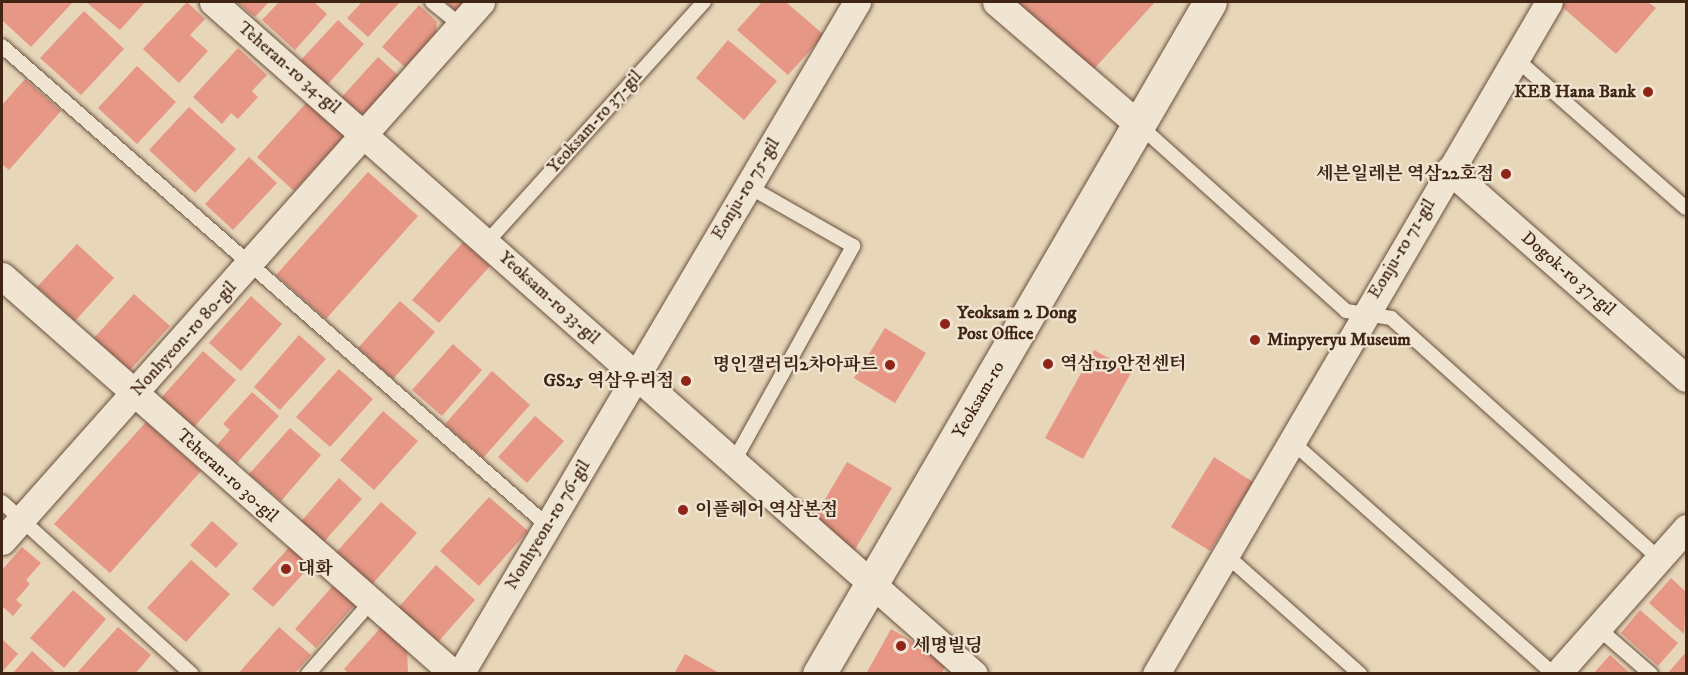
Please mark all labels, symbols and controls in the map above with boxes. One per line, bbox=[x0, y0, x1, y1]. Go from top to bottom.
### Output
street label: Teheran-ro 34-gil bbox=[233, 17, 345, 119]
street label: Yeoksam-ro 37-gil bbox=[543, 66, 647, 178]
place label: KEB Hana Bank bbox=[1514, 81, 1636, 103]
marker: KEB Hana Bank bbox=[1641, 85, 1655, 99]
street label: Eonju-ro 75-gil bbox=[707, 134, 785, 244]
place label: 세븐일레븐 역삼22호점 bbox=[1316, 163, 1494, 185]
marker: 세븐일레븐 역삼22호점 bbox=[1499, 167, 1513, 181]
street label: Eonju-ro 71-gil bbox=[1364, 195, 1440, 303]
street label: Dogok-ro 37-gil bbox=[1517, 227, 1619, 321]
street label: Yeoksam-ro 33-gil bbox=[494, 247, 604, 349]
street label: Nonhyeon-ro 80-gil bbox=[127, 277, 241, 401]
place label: Yeoksam 2 Dong Post Office bbox=[957, 303, 1076, 346]
marker: Yeoksam 2 Dong Post Office bbox=[938, 317, 952, 331]
place label: Minpyeryu Museum bbox=[1267, 329, 1411, 351]
marker: Minpyeryu Museum bbox=[1248, 333, 1262, 347]
place label: 역삼119안전센터 bbox=[1060, 353, 1186, 375]
place label: 명인갤러리2차아파트 bbox=[713, 354, 878, 376]
marker: 역삼119안전센터 bbox=[1041, 357, 1055, 371]
marker: 명인갤러리2차아파트 bbox=[883, 358, 897, 372]
street label: Yeoksam-ro bbox=[948, 358, 1010, 442]
place label: GS25 역삼우리점 bbox=[543, 370, 674, 392]
marker: GS25 역삼우리점 bbox=[679, 374, 693, 388]
street label: Teheran-ro 30-gil bbox=[172, 425, 282, 527]
street label: Nonhyeon-ro 76-gil bbox=[501, 456, 595, 594]
place label: 이플헤어 역삼본점 bbox=[695, 499, 838, 521]
marker: 이플헤어 역삼본점 bbox=[676, 503, 690, 517]
place label: 대화 bbox=[298, 558, 333, 580]
marker: 대화 bbox=[279, 562, 293, 576]
place label: 세명빌딩 bbox=[913, 635, 983, 657]
marker: 세명빌딩 bbox=[894, 639, 908, 653]

